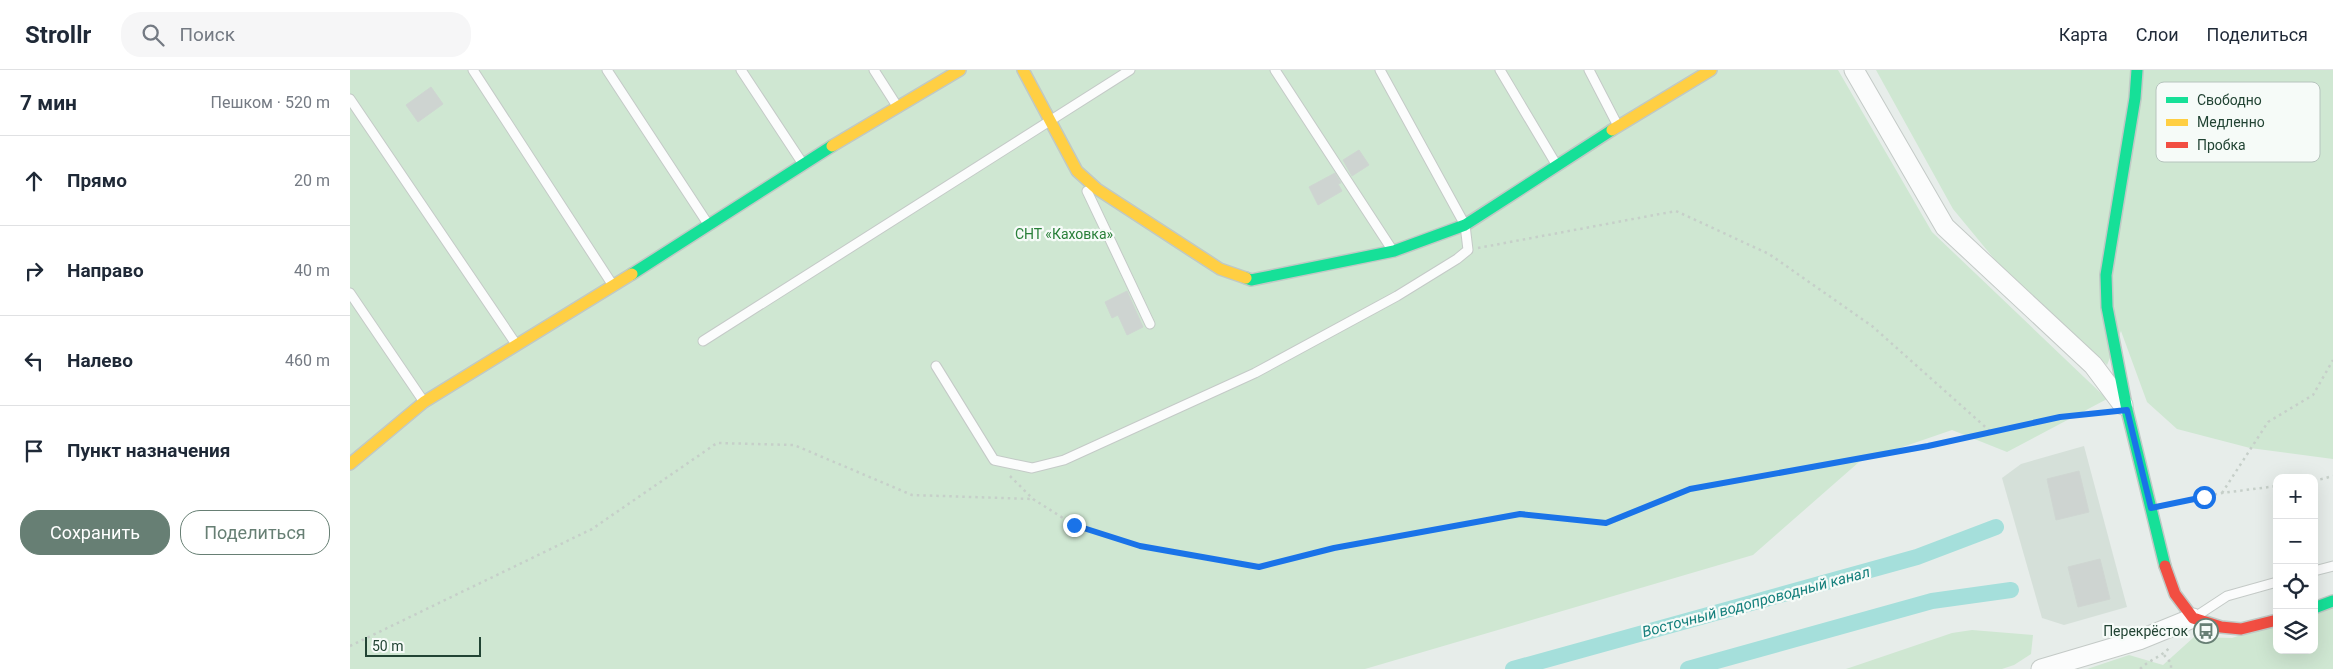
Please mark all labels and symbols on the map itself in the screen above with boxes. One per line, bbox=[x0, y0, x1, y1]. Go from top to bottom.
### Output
legend bbox=[2156, 82, 2320, 162]
text: Свободно bbox=[2197, 92, 2262, 108]
text: Медленно bbox=[2197, 114, 2265, 130]
text: Пробка bbox=[2197, 137, 2246, 153]
park label: СНТ «Каховка» bbox=[1015, 226, 1114, 242]
route start bbox=[2193, 486, 2216, 509]
route end bbox=[1063, 514, 1086, 537]
water label: Восточный водопроводный канал bbox=[1640, 563, 1872, 641]
bus stop icon: Перекрёсток bbox=[2193, 618, 2219, 644]
place label: Перекрёсток bbox=[2103, 623, 2188, 639]
scale bar bbox=[365, 634, 481, 657]

